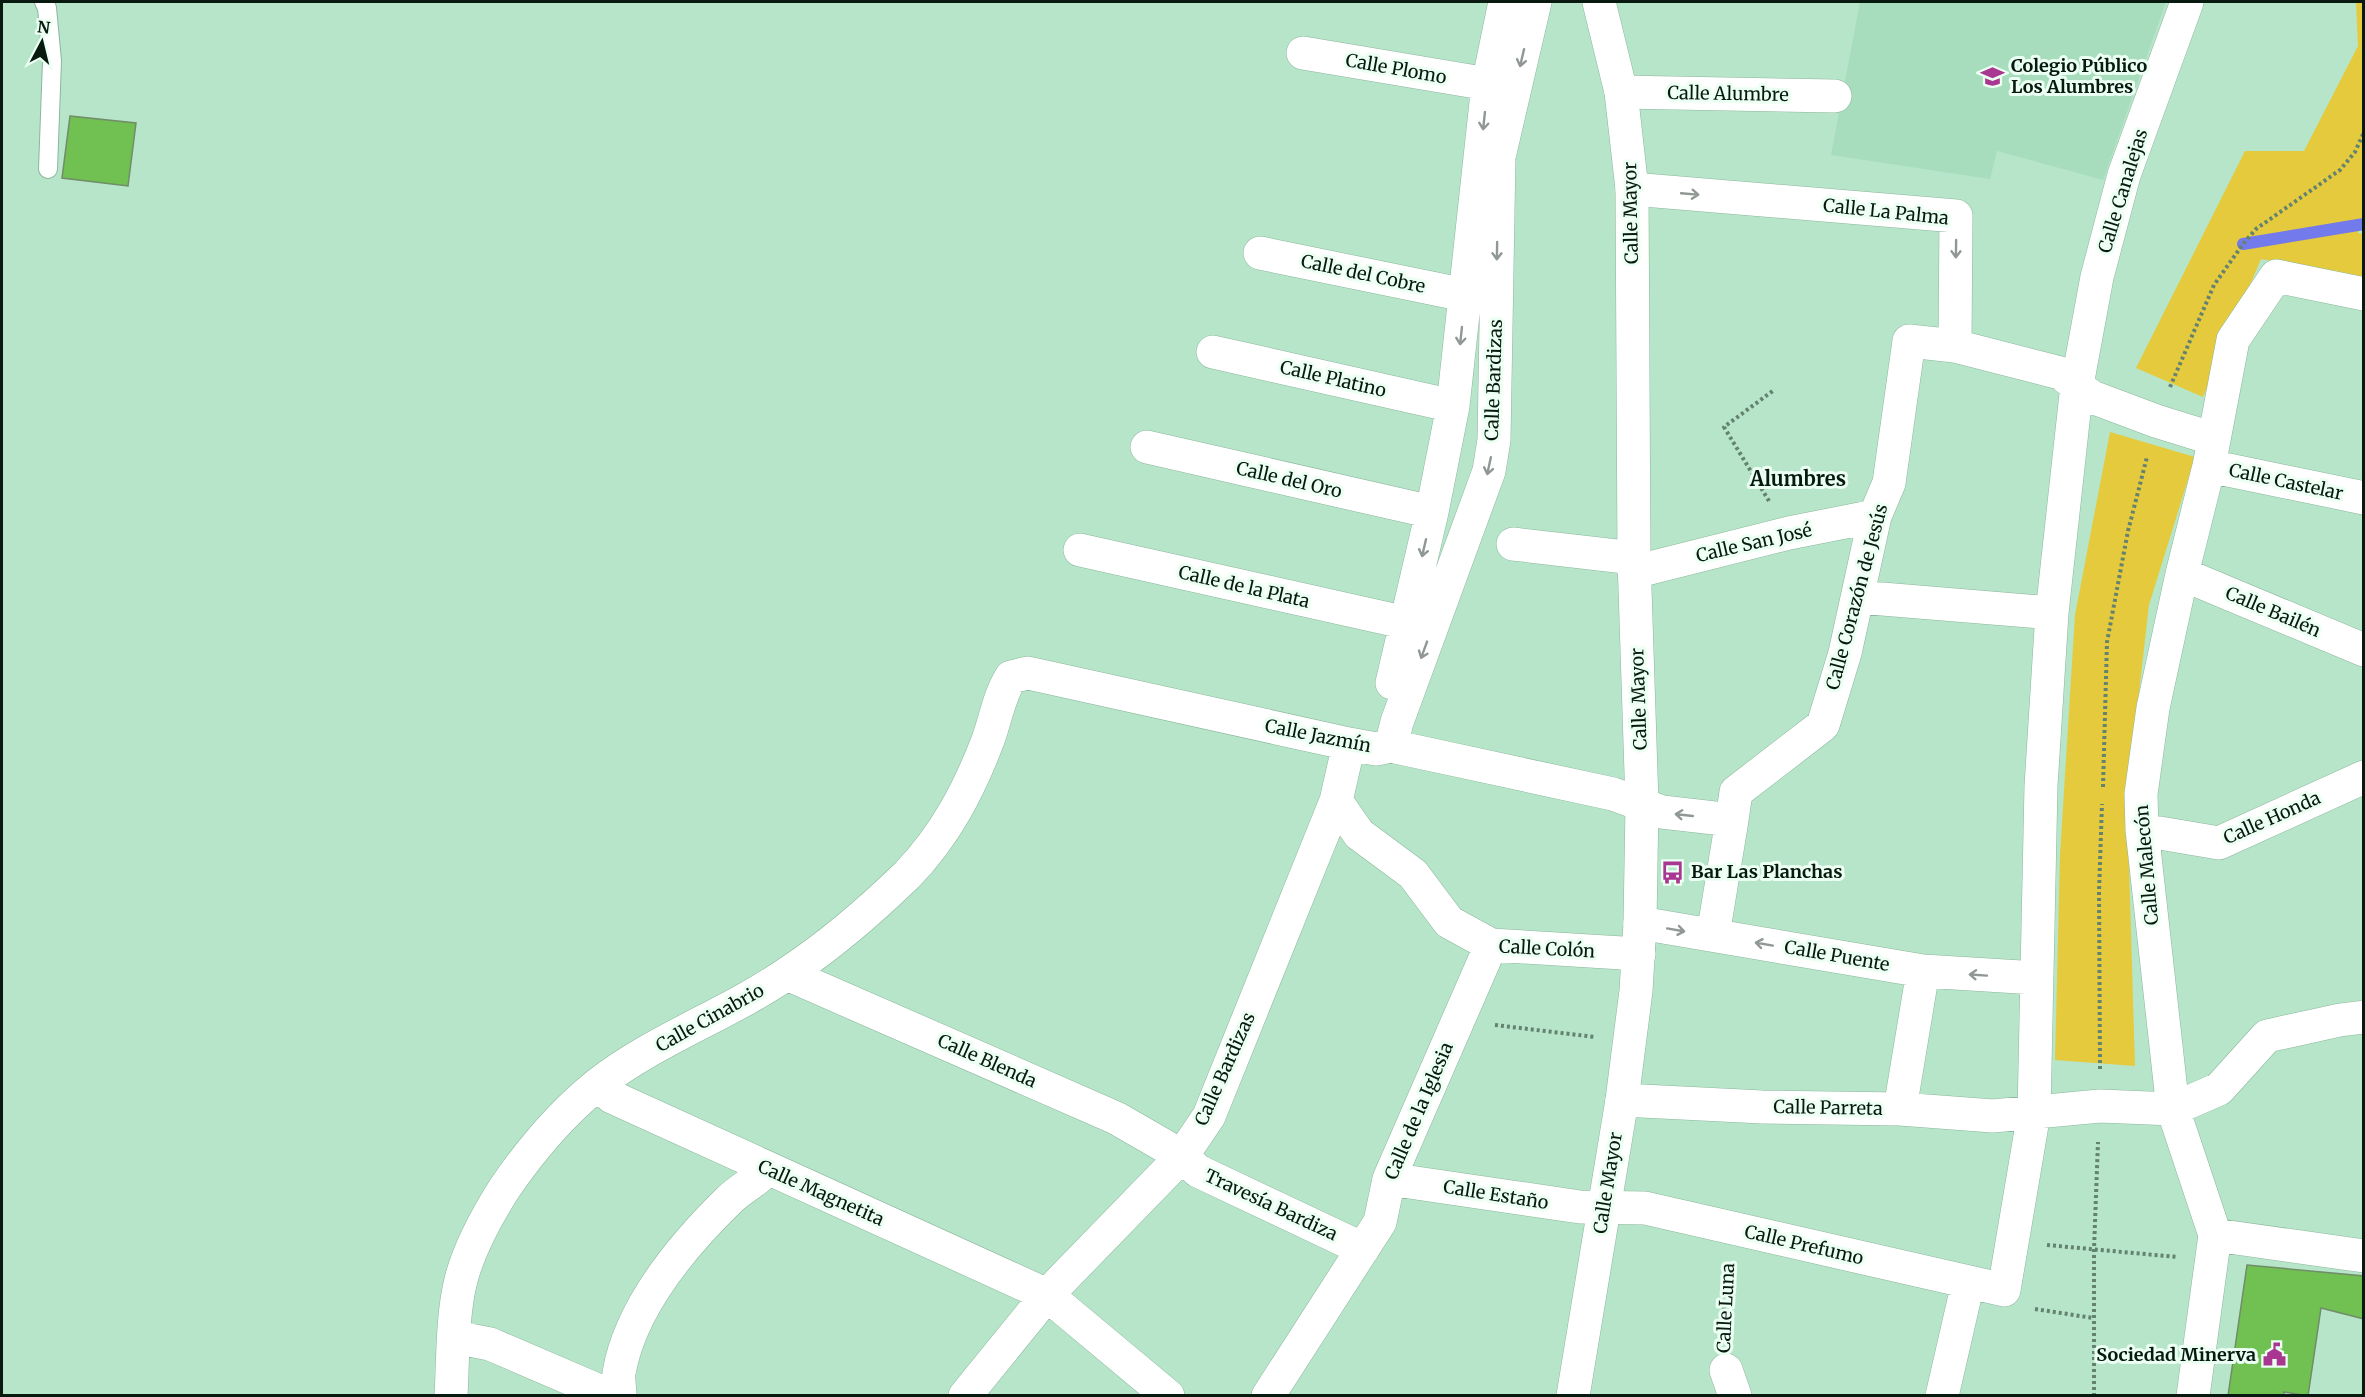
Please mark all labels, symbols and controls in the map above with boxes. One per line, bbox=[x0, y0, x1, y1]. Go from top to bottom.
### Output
north arrow bbox=[12, 12, 72, 72]
text: N bbox=[36, 16, 52, 38]
street label: Calle Plomo bbox=[1344, 48, 1448, 89]
one-way arrow bbox=[1515, 49, 1527, 68]
place label: Colegio Público Los Alumbres bbox=[2011, 54, 2147, 98]
school or university icon: Colegio Público Los Alumbres bbox=[1980, 63, 2006, 89]
street label: Calle Alumbre bbox=[1667, 81, 1789, 106]
one-way arrow bbox=[1479, 111, 1490, 131]
street label: Calle Canalejas bbox=[2093, 126, 2152, 256]
street label: Calle Mayor bbox=[1618, 162, 1643, 264]
one-way arrow bbox=[1680, 189, 1700, 200]
street label: Calle La Palma bbox=[1822, 193, 1950, 230]
one-way arrow bbox=[1950, 238, 1962, 258]
one-way arrow bbox=[1491, 240, 1503, 260]
street label: Calle del Cobre bbox=[1299, 249, 1427, 298]
street label: Calle Bardizas bbox=[1480, 319, 1507, 441]
one-way arrow bbox=[1455, 325, 1466, 345]
street label: Calle Platino bbox=[1278, 355, 1388, 402]
street label: Calle del Oro bbox=[1234, 456, 1344, 503]
one-way arrow bbox=[1483, 456, 1494, 476]
street label: Calle Castelar bbox=[2227, 458, 2345, 505]
district label: Alumbres bbox=[1749, 466, 1846, 491]
street label: Calle Corazón de Jesús bbox=[1821, 501, 1892, 692]
street label: Calle San José bbox=[1694, 518, 1814, 567]
one-way arrow bbox=[1417, 539, 1429, 558]
street label: Calle de la Plata bbox=[1176, 560, 1312, 613]
street label: Calle Bailén bbox=[2222, 581, 2324, 642]
one-way arrow bbox=[1417, 640, 1428, 659]
street label: Calle Mayor bbox=[1625, 647, 1652, 751]
street label: Calle Jazmín bbox=[1263, 714, 1373, 757]
street label: Calle Honda bbox=[2220, 786, 2324, 849]
street label: Calle Malecón bbox=[2130, 804, 2163, 926]
one-way arrow bbox=[1675, 809, 1695, 820]
bus stop icon: Bar Las Planchas bbox=[1660, 859, 1686, 885]
place label: Bar Las Planchas bbox=[1691, 860, 1843, 883]
one-way arrow bbox=[1666, 924, 1686, 935]
street label: Calle Colón bbox=[1498, 934, 1596, 963]
street label: Calle Puente bbox=[1783, 935, 1891, 976]
one-way arrow bbox=[1755, 938, 1774, 949]
one-way arrow bbox=[1968, 969, 1988, 980]
street label: Calle Cinabrio bbox=[652, 978, 768, 1057]
street label: Calle Bardizas bbox=[1189, 1008, 1260, 1129]
street label: Calle Blenda bbox=[934, 1028, 1041, 1093]
street label: Calle de la Iglesia bbox=[1379, 1038, 1458, 1183]
street label: Calle Parreta bbox=[1773, 1095, 1883, 1120]
street label: Calle Mayor bbox=[1588, 1131, 1627, 1235]
street label: Calle Magnetita bbox=[754, 1154, 888, 1231]
street label: Travesía Bardiza bbox=[1201, 1164, 1342, 1246]
street label: Calle Estaño bbox=[1442, 1175, 1550, 1214]
street label: Calle Prefumo bbox=[1742, 1220, 1866, 1269]
street label: Calle Luna bbox=[1712, 1262, 1739, 1354]
public building icon: Sociedad Minerva bbox=[2261, 1342, 2287, 1368]
place label: Sociedad Minerva bbox=[2096, 1343, 2256, 1366]

